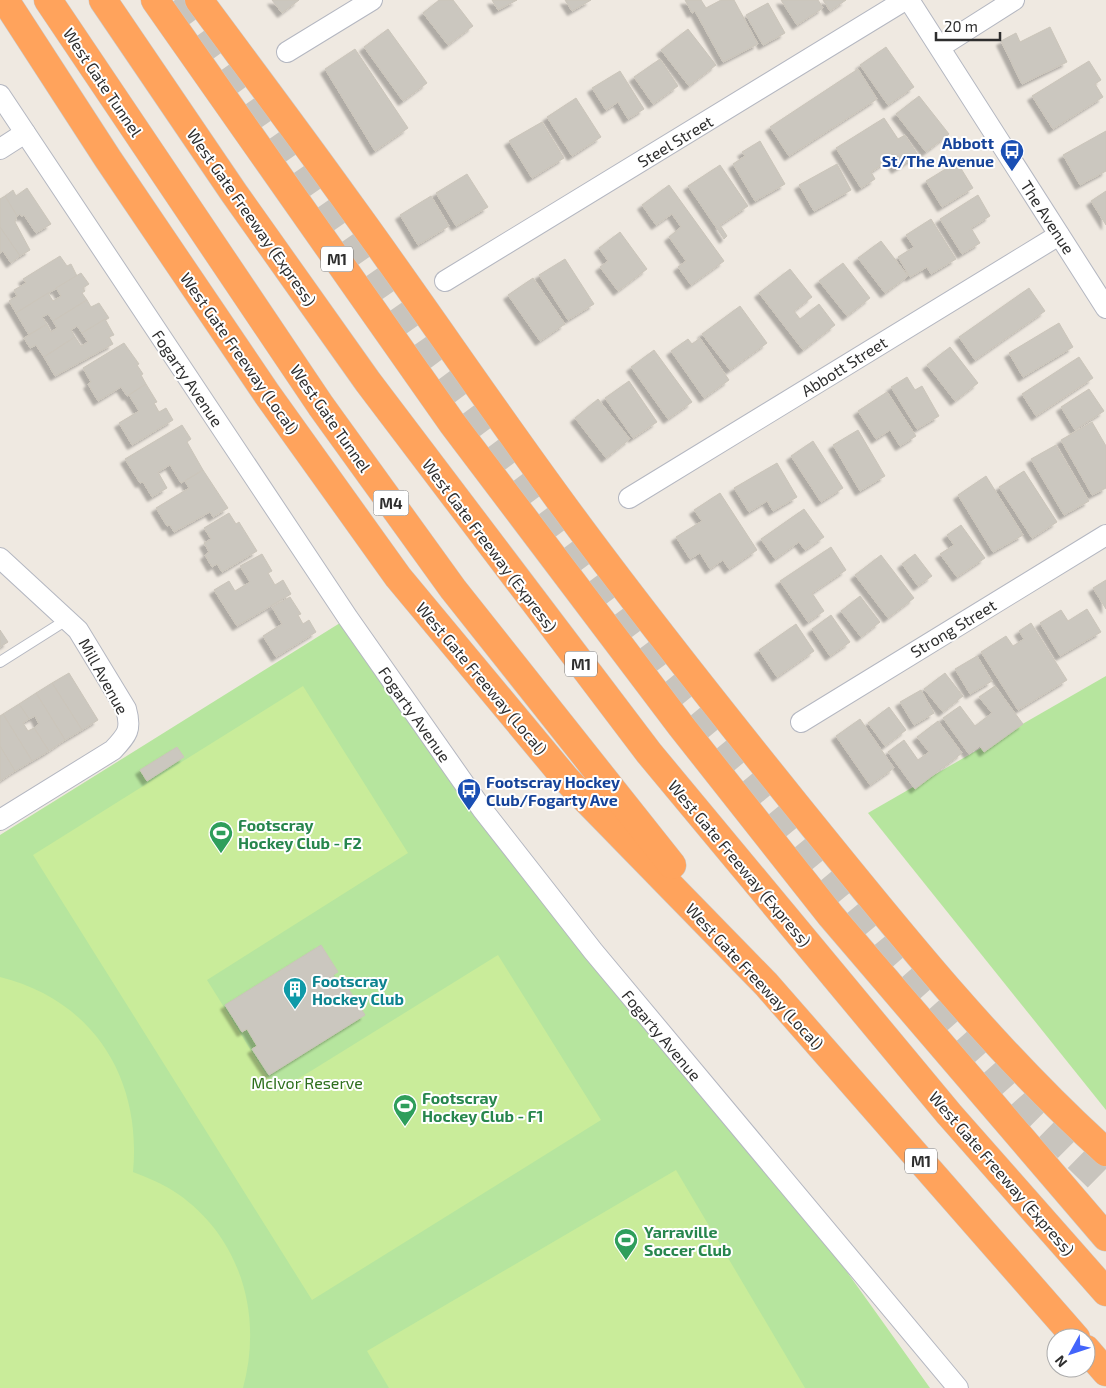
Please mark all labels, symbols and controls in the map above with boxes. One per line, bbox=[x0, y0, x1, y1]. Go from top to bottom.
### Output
scale bar bbox=[936, 10, 1000, 42]
text: 20 m bbox=[944, 17, 978, 35]
street label: West Gate Tunnel bbox=[60, 24, 146, 140]
street label: Steel Street bbox=[634, 111, 716, 171]
street label: West Gate Freeway (Express) bbox=[184, 125, 320, 309]
place label: Abbott St/The Avenue bbox=[882, 133, 994, 170]
bus stop icon: Abbott St/The Avenue bbox=[999, 138, 1025, 172]
street label: The Avenue bbox=[1017, 177, 1079, 257]
road number: M1 bbox=[321, 246, 353, 272]
street label: West Gate Freeway (Local) bbox=[177, 268, 303, 438]
street label: Fogarty Avenue bbox=[149, 326, 227, 430]
street label: Abbott Street bbox=[798, 332, 890, 400]
street label: West Gate Tunnel bbox=[287, 361, 375, 476]
street label: West Gate Freeway (Express) bbox=[419, 455, 561, 635]
road number: M4 bbox=[374, 490, 408, 516]
street label: Strong Street bbox=[907, 595, 999, 661]
street label: West Gate Freeway (Local) bbox=[413, 598, 551, 758]
street label: Mill Avenue bbox=[75, 635, 133, 717]
road number: M1 bbox=[565, 652, 597, 676]
street label: Fogarty Avenue bbox=[375, 662, 455, 766]
place label: Footscray Hockey Club/Fogarty Ave bbox=[486, 772, 620, 810]
street label: West Gate Freeway (Express) bbox=[665, 776, 815, 950]
bus stop icon: Footscray Hockey Club/Fogarty Ave bbox=[456, 777, 482, 811]
place label: Footscray Hockey Club - F2 bbox=[238, 815, 362, 853]
sports icon: Footscray Hockey Club - F2 bbox=[208, 820, 234, 854]
street label: West Gate Freeway (Local) bbox=[682, 899, 828, 1053]
place label: Footscray Hockey Club bbox=[312, 971, 404, 1009]
building icon: Footscray Hockey Club bbox=[282, 976, 308, 1010]
street label: Fogarty Avenue bbox=[619, 986, 705, 1084]
park label: McIvor Reserve bbox=[251, 1073, 363, 1092]
street label: West Gate Freeway (Express) bbox=[925, 1087, 1079, 1259]
place label: Footscray Hockey Club - F1 bbox=[422, 1088, 543, 1126]
sports icon: Footscray Hockey Club - F1 bbox=[392, 1093, 418, 1127]
road number: M1 bbox=[905, 1148, 937, 1174]
place label: Yarraville Soccer Club bbox=[644, 1222, 732, 1259]
sports icon: Yarraville Soccer Club bbox=[613, 1227, 639, 1261]
north arrow bbox=[1046, 1328, 1096, 1378]
text: N bbox=[1051, 1352, 1070, 1371]

